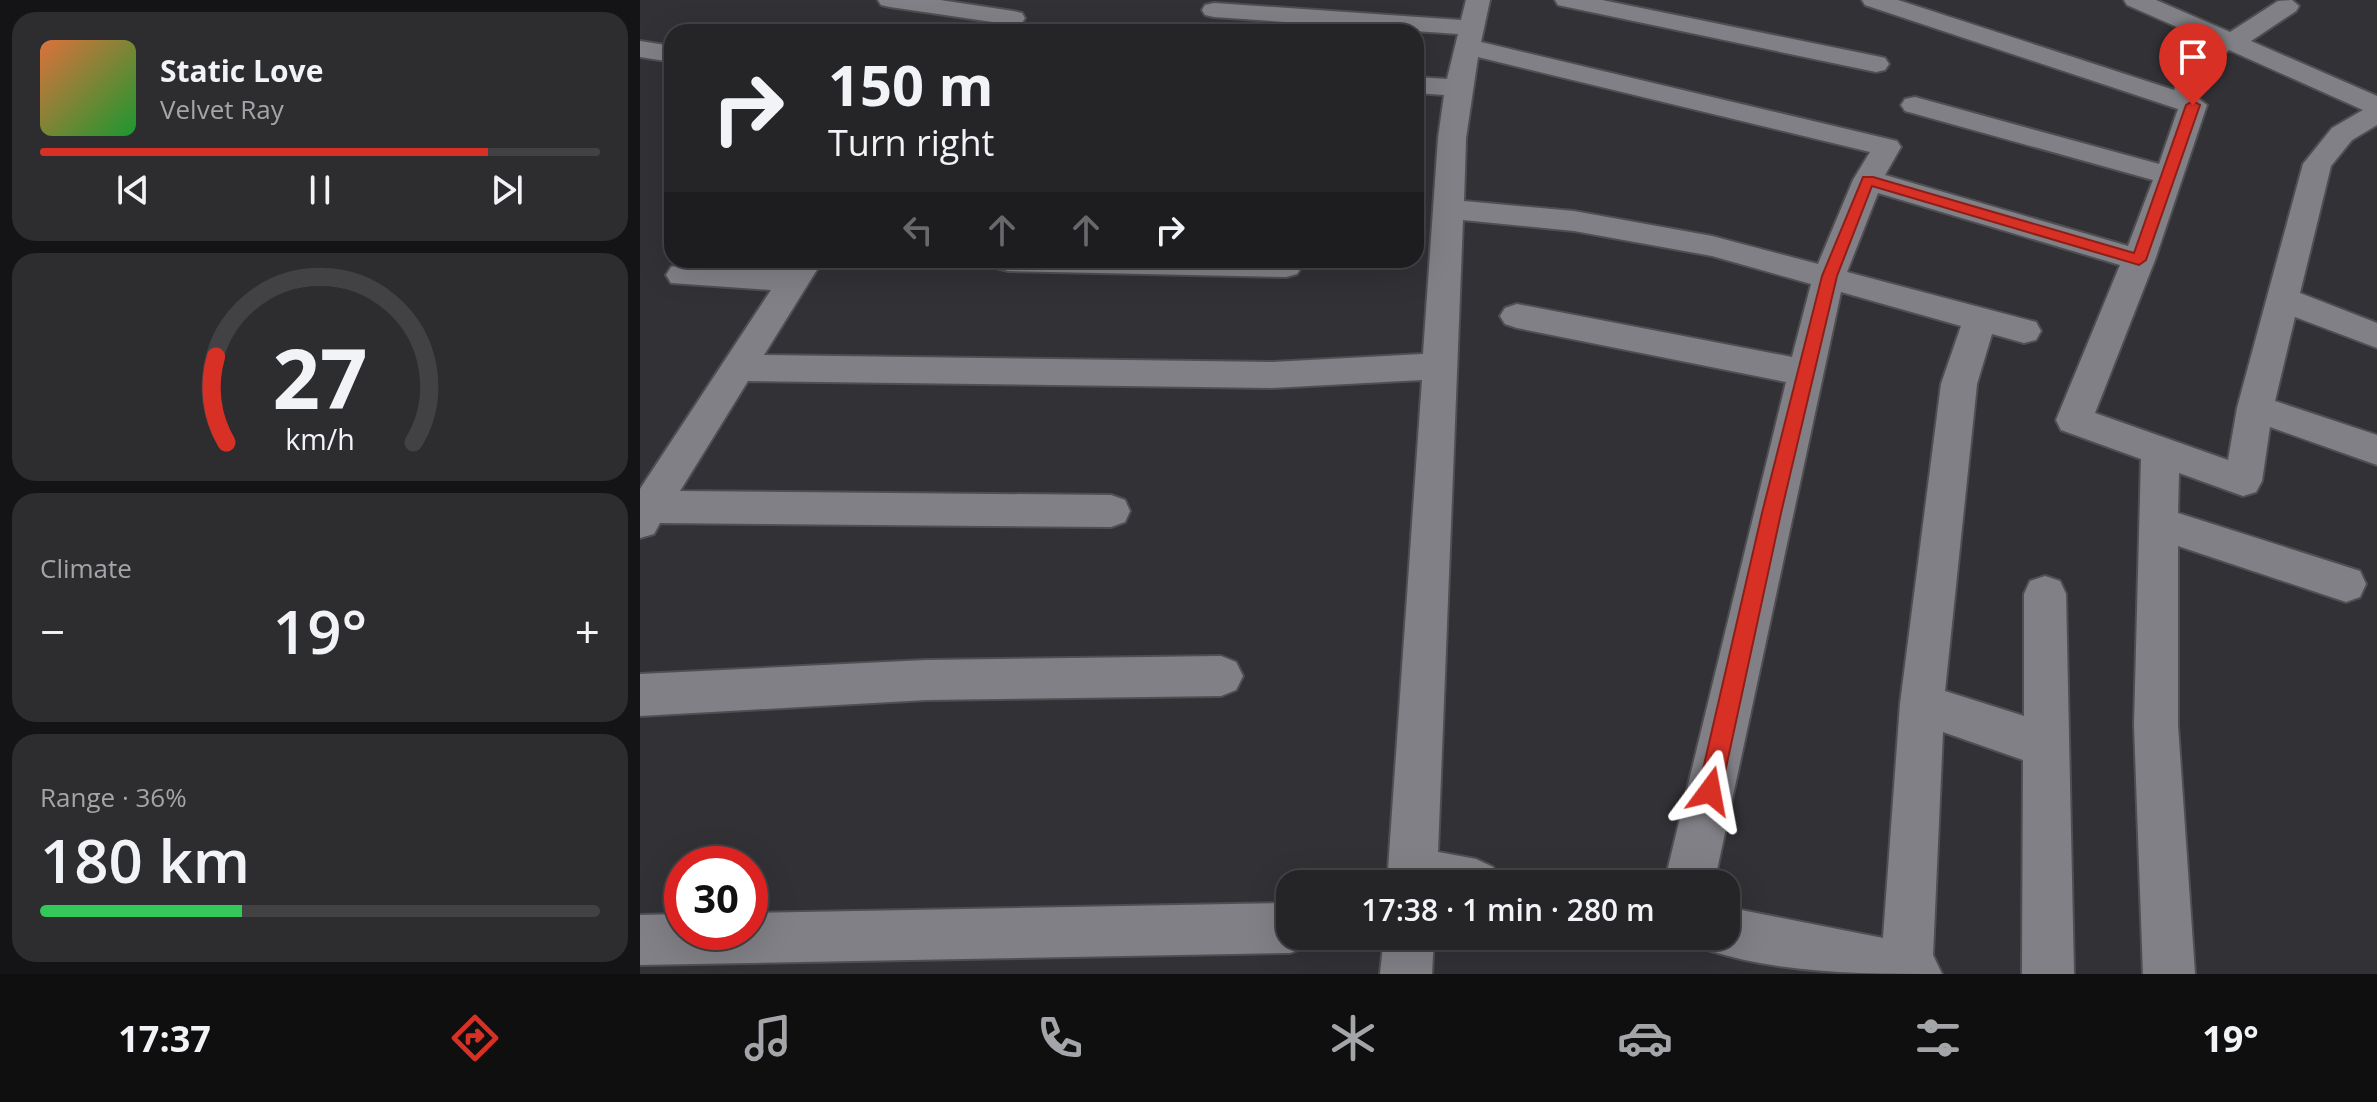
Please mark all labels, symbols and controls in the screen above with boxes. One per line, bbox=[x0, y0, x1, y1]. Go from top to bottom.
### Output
pin bbox=[2159, 23, 2227, 105]
icon: arrive bbox=[2171, 35, 2215, 79]
text: 150 m bbox=[828, 46, 994, 122]
text: Static Love bbox=[160, 50, 323, 91]
icon: right bbox=[696, 56, 800, 160]
text: Velvet Ray bbox=[160, 91, 284, 127]
text: Turn right bbox=[828, 118, 994, 167]
icon: previous bbox=[111, 168, 155, 212]
icon: pause bbox=[298, 168, 342, 212]
icon: next bbox=[485, 168, 529, 212]
icon: left bbox=[896, 208, 940, 252]
icon: ahead bbox=[980, 208, 1024, 252]
icon: ahead bbox=[1064, 208, 1108, 252]
icon: right bbox=[1148, 208, 1192, 252]
text: 27 bbox=[272, 319, 368, 432]
text: km/h bbox=[285, 419, 355, 458]
text: Climate bbox=[40, 550, 132, 586]
text: 19° bbox=[273, 590, 367, 672]
text: − bbox=[40, 601, 65, 661]
text: + bbox=[575, 601, 600, 661]
position arrow bbox=[1668, 749, 1752, 833]
text: Range · 36% bbox=[40, 779, 187, 815]
text: 180 km bbox=[40, 819, 250, 901]
speed limit sign: 30 bbox=[664, 846, 768, 950]
text: 17:38 · 1 min · 280 m bbox=[1361, 889, 1655, 930]
icon: directions bbox=[447, 1010, 503, 1066]
icon: music bbox=[740, 1010, 796, 1066]
icon: phone bbox=[1032, 1010, 1088, 1066]
icon: climate bbox=[1325, 1010, 1381, 1066]
icon: car bbox=[1617, 1010, 1673, 1066]
icon: filters bbox=[1910, 1010, 1966, 1066]
text: 17:37 bbox=[118, 1014, 211, 1063]
text: 19° bbox=[2202, 1014, 2259, 1063]

